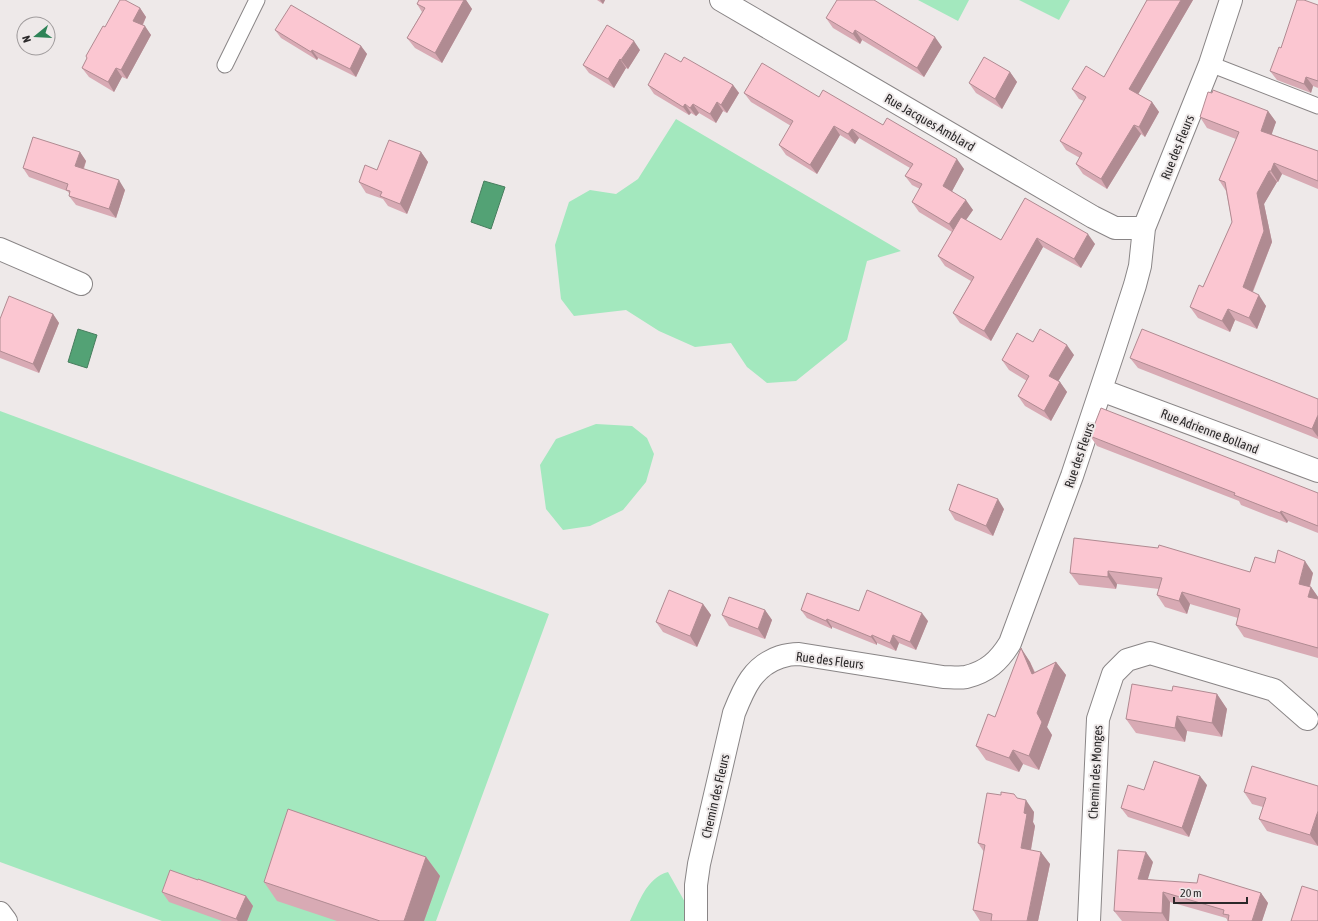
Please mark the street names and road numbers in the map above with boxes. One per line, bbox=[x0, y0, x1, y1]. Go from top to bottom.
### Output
street label: Rue Jacques Amblard bbox=[882, 91, 977, 154]
street label: Rue des Fleurs bbox=[1158, 112, 1197, 182]
street label: Rue Adrienne Bolland bbox=[1159, 406, 1261, 457]
street label: Rue des Fleurs bbox=[1061, 420, 1098, 490]
street label: Rue des Fleurs bbox=[795, 649, 865, 672]
street label: Chemin des Monges bbox=[1086, 724, 1105, 819]
street label: Chemin des Fleurs bbox=[698, 752, 733, 840]

